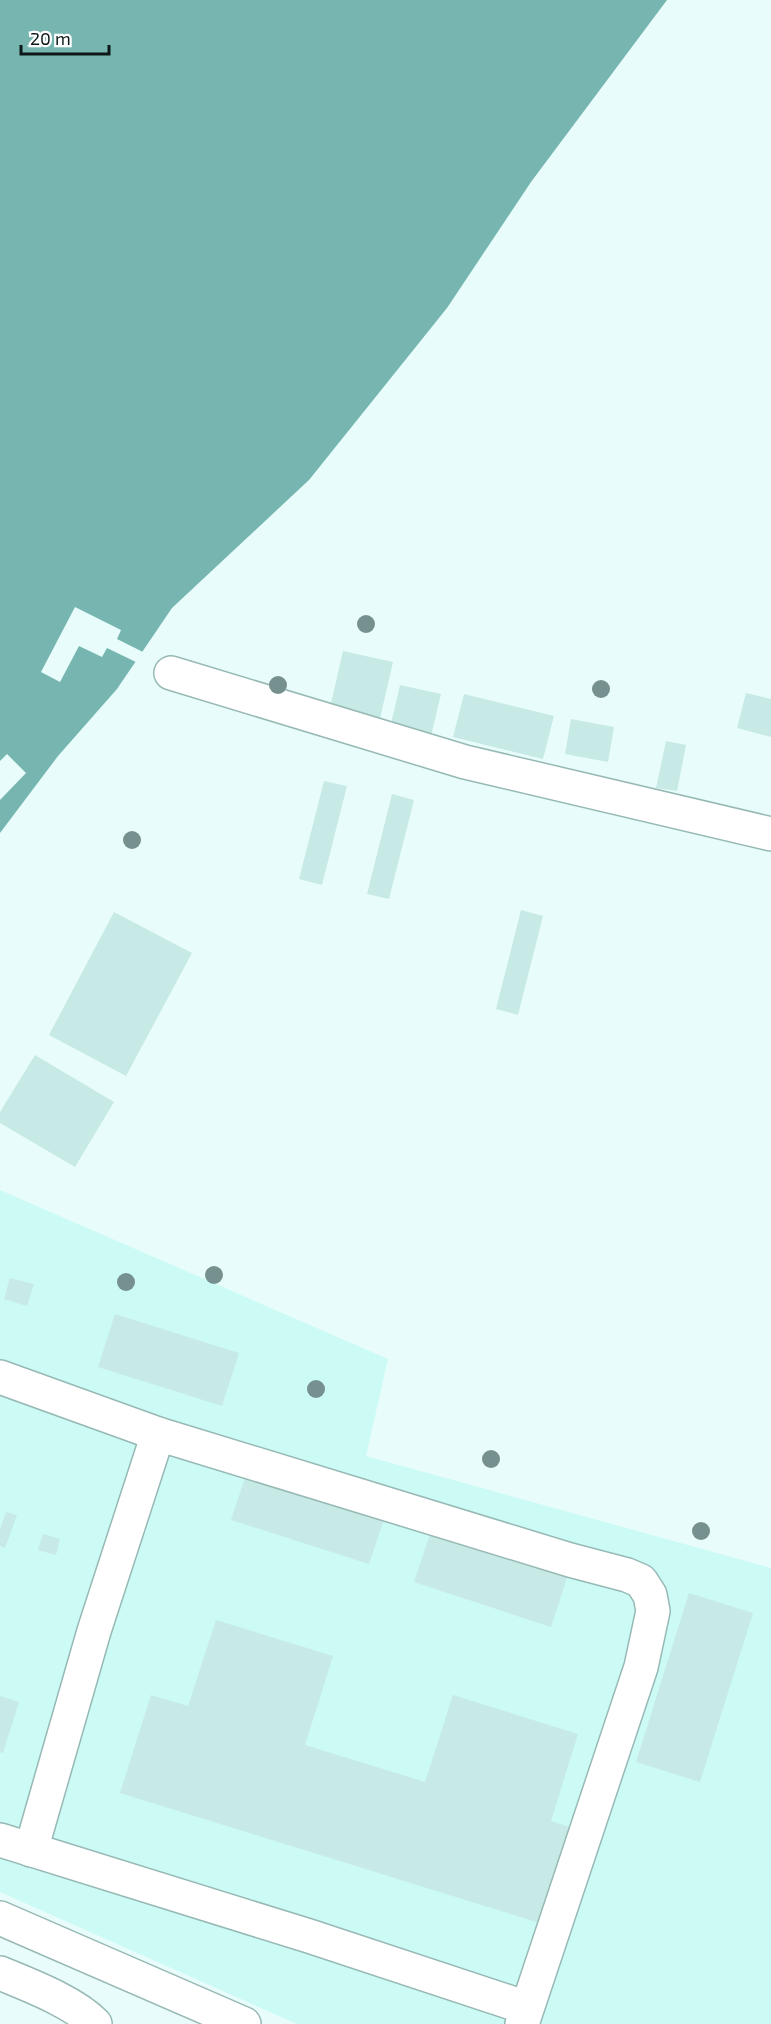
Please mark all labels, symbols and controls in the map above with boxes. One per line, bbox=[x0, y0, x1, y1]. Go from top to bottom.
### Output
scale bar bbox=[21, 18, 110, 56]
text: 20 m bbox=[30, 27, 71, 49]

